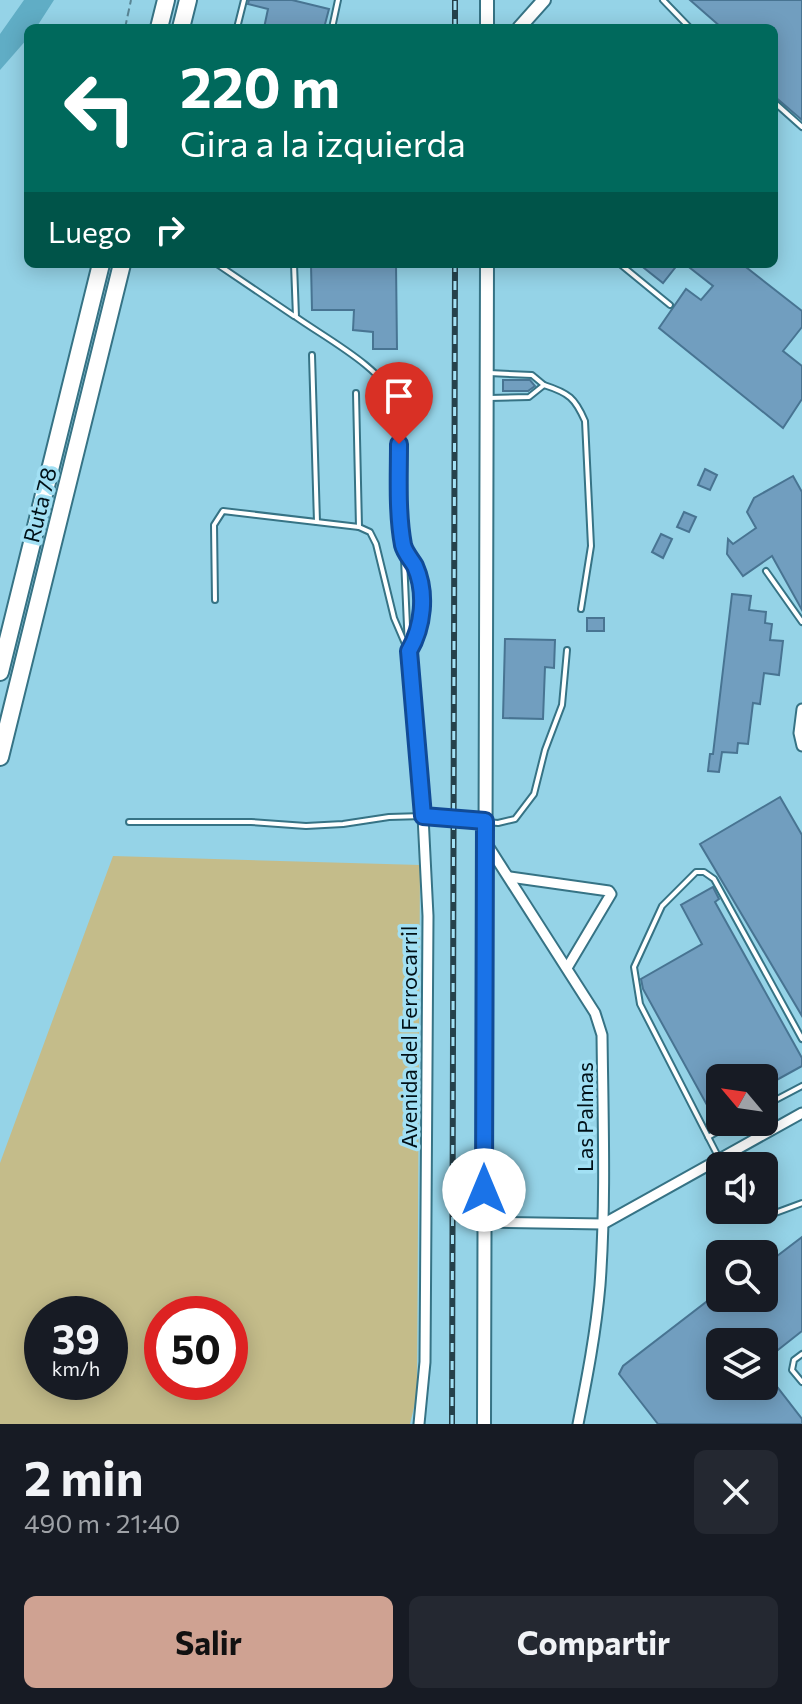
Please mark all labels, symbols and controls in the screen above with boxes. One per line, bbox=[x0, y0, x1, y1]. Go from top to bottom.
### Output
text: 220 m bbox=[180, 51, 340, 120]
icon: left bbox=[48, 56, 152, 160]
text: Gira a la izquierda bbox=[180, 120, 466, 164]
icon: right bbox=[148, 208, 192, 252]
text: Luego bbox=[48, 212, 132, 249]
pin bbox=[365, 362, 433, 444]
icon: arrive bbox=[377, 374, 421, 418]
street label: Ruta 78 bbox=[17, 464, 62, 545]
street label: Avenida del Ferrocarril bbox=[395, 926, 422, 1148]
street label: Las Palmas bbox=[571, 1062, 598, 1172]
north arrow bbox=[706, 1064, 778, 1136]
map controls bbox=[706, 1064, 778, 1400]
position arrow bbox=[442, 1148, 526, 1232]
button: sound bbox=[706, 1152, 778, 1224]
button: search bbox=[706, 1240, 778, 1312]
speed limit sign: 50 bbox=[144, 1296, 248, 1400]
text: 39 bbox=[52, 1313, 100, 1362]
button: layers bbox=[706, 1328, 778, 1400]
text: km/h bbox=[52, 1356, 100, 1380]
text: 2 min bbox=[24, 1447, 144, 1506]
button: close bbox=[694, 1450, 778, 1534]
text: 490 m · 21:40 bbox=[24, 1507, 180, 1538]
button: Salir bbox=[24, 1596, 393, 1688]
button: Compartir bbox=[409, 1596, 778, 1688]

